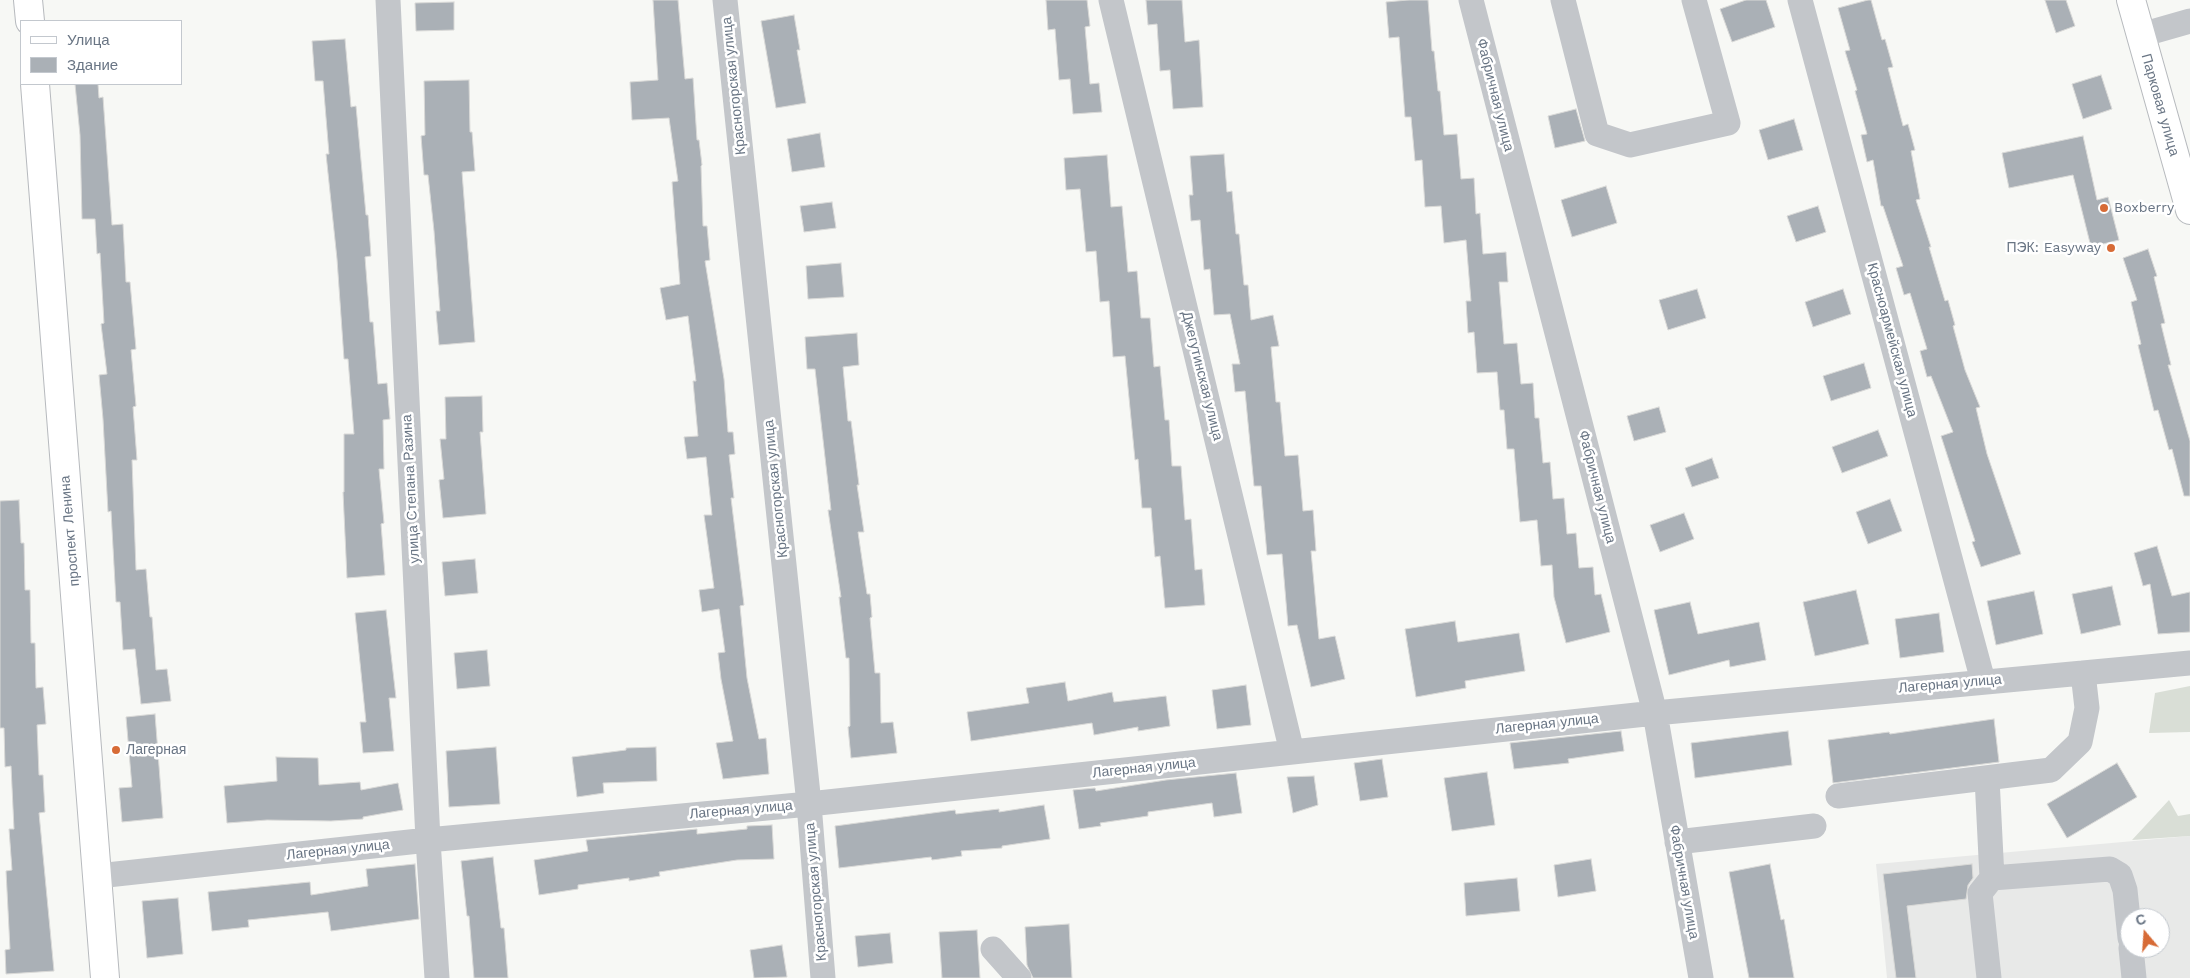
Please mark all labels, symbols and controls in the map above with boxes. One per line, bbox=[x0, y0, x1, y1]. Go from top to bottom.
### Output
street label: Красногорская улица bbox=[718, 16, 750, 156]
legend bbox=[20, 20, 182, 85]
text: Улица bbox=[67, 31, 110, 49]
street label: Фабричная улица bbox=[1473, 37, 1517, 153]
street label: Парковая улица bbox=[2137, 52, 2183, 158]
text: Здание bbox=[67, 56, 118, 74]
place label: Boxberry bbox=[2114, 200, 2174, 216]
marker: Boxberry bbox=[2098, 202, 2110, 214]
place label: ПЭК: Easyway bbox=[2006, 240, 2101, 256]
marker: ПЭК: Easyway bbox=[2105, 242, 2117, 254]
street label: Красноармейская улица bbox=[1863, 261, 1921, 419]
street label: Джегутинская улица bbox=[1178, 310, 1226, 442]
street label: улица Степана Разина bbox=[399, 414, 423, 564]
street label: Красногорская улица bbox=[760, 419, 792, 559]
street label: Фабричная улица bbox=[1575, 429, 1619, 545]
street label: проспект Ленина bbox=[57, 475, 83, 587]
street label: Лагерная улица bbox=[1898, 671, 2002, 697]
street label: Лагерная улица bbox=[1495, 710, 1599, 738]
place label: Лагерная bbox=[126, 742, 186, 758]
marker: Лагерная bbox=[110, 744, 122, 756]
street label: Лагерная улица bbox=[1092, 754, 1196, 782]
street label: Лагерная улица bbox=[689, 797, 793, 823]
street label: Красногорская улица bbox=[802, 822, 830, 962]
street label: Фабричная улица bbox=[1666, 824, 1702, 940]
street label: Лагерная улица bbox=[286, 836, 390, 864]
north arrow bbox=[2120, 908, 2170, 958]
text: С bbox=[2133, 911, 2148, 929]

